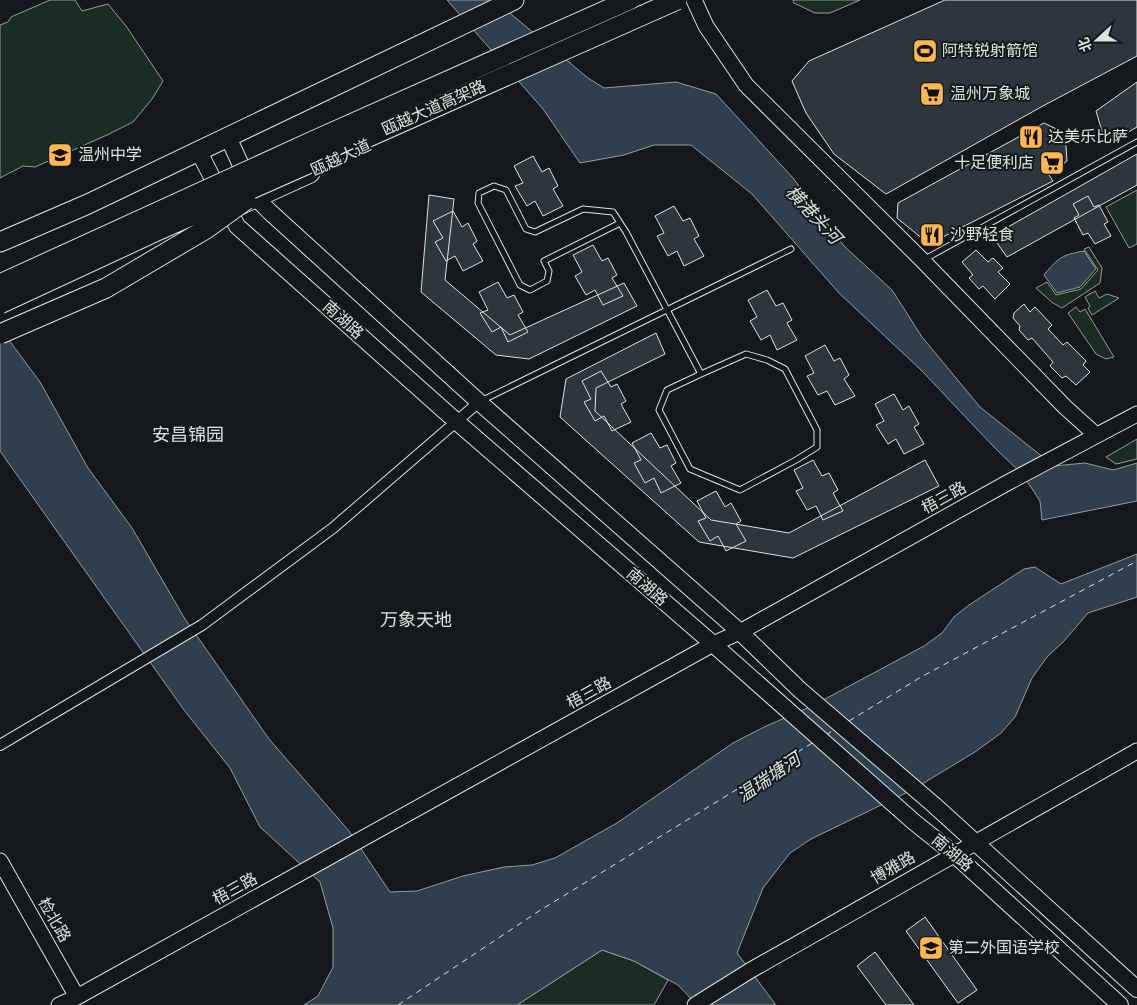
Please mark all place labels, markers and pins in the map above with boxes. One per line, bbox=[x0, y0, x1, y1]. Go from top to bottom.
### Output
sports icon: 阿特锐射箭馆 bbox=[912, 38, 938, 64]
place label: 阿特锐射箭馆 bbox=[942, 39, 1038, 63]
supermarket icon: 温州万象城 bbox=[919, 81, 945, 107]
place label: 温州万象城 bbox=[950, 82, 1030, 106]
restaurant icon: 达美乐比萨 bbox=[1018, 124, 1044, 150]
place label: 达美乐比萨 bbox=[1048, 125, 1128, 149]
school or university icon: 温州中学 bbox=[47, 142, 73, 168]
place label: 温州中学 bbox=[78, 143, 142, 167]
supermarket icon: 十足便利店 bbox=[1039, 150, 1065, 176]
place label: 十足便利店 bbox=[954, 151, 1034, 175]
restaurant icon: 沙野轻食 bbox=[919, 222, 945, 248]
place label: 沙野轻食 bbox=[950, 223, 1014, 247]
school or university icon: 第二外国语学校 bbox=[918, 935, 944, 961]
place label: 第二外国语学校 bbox=[948, 936, 1060, 960]

